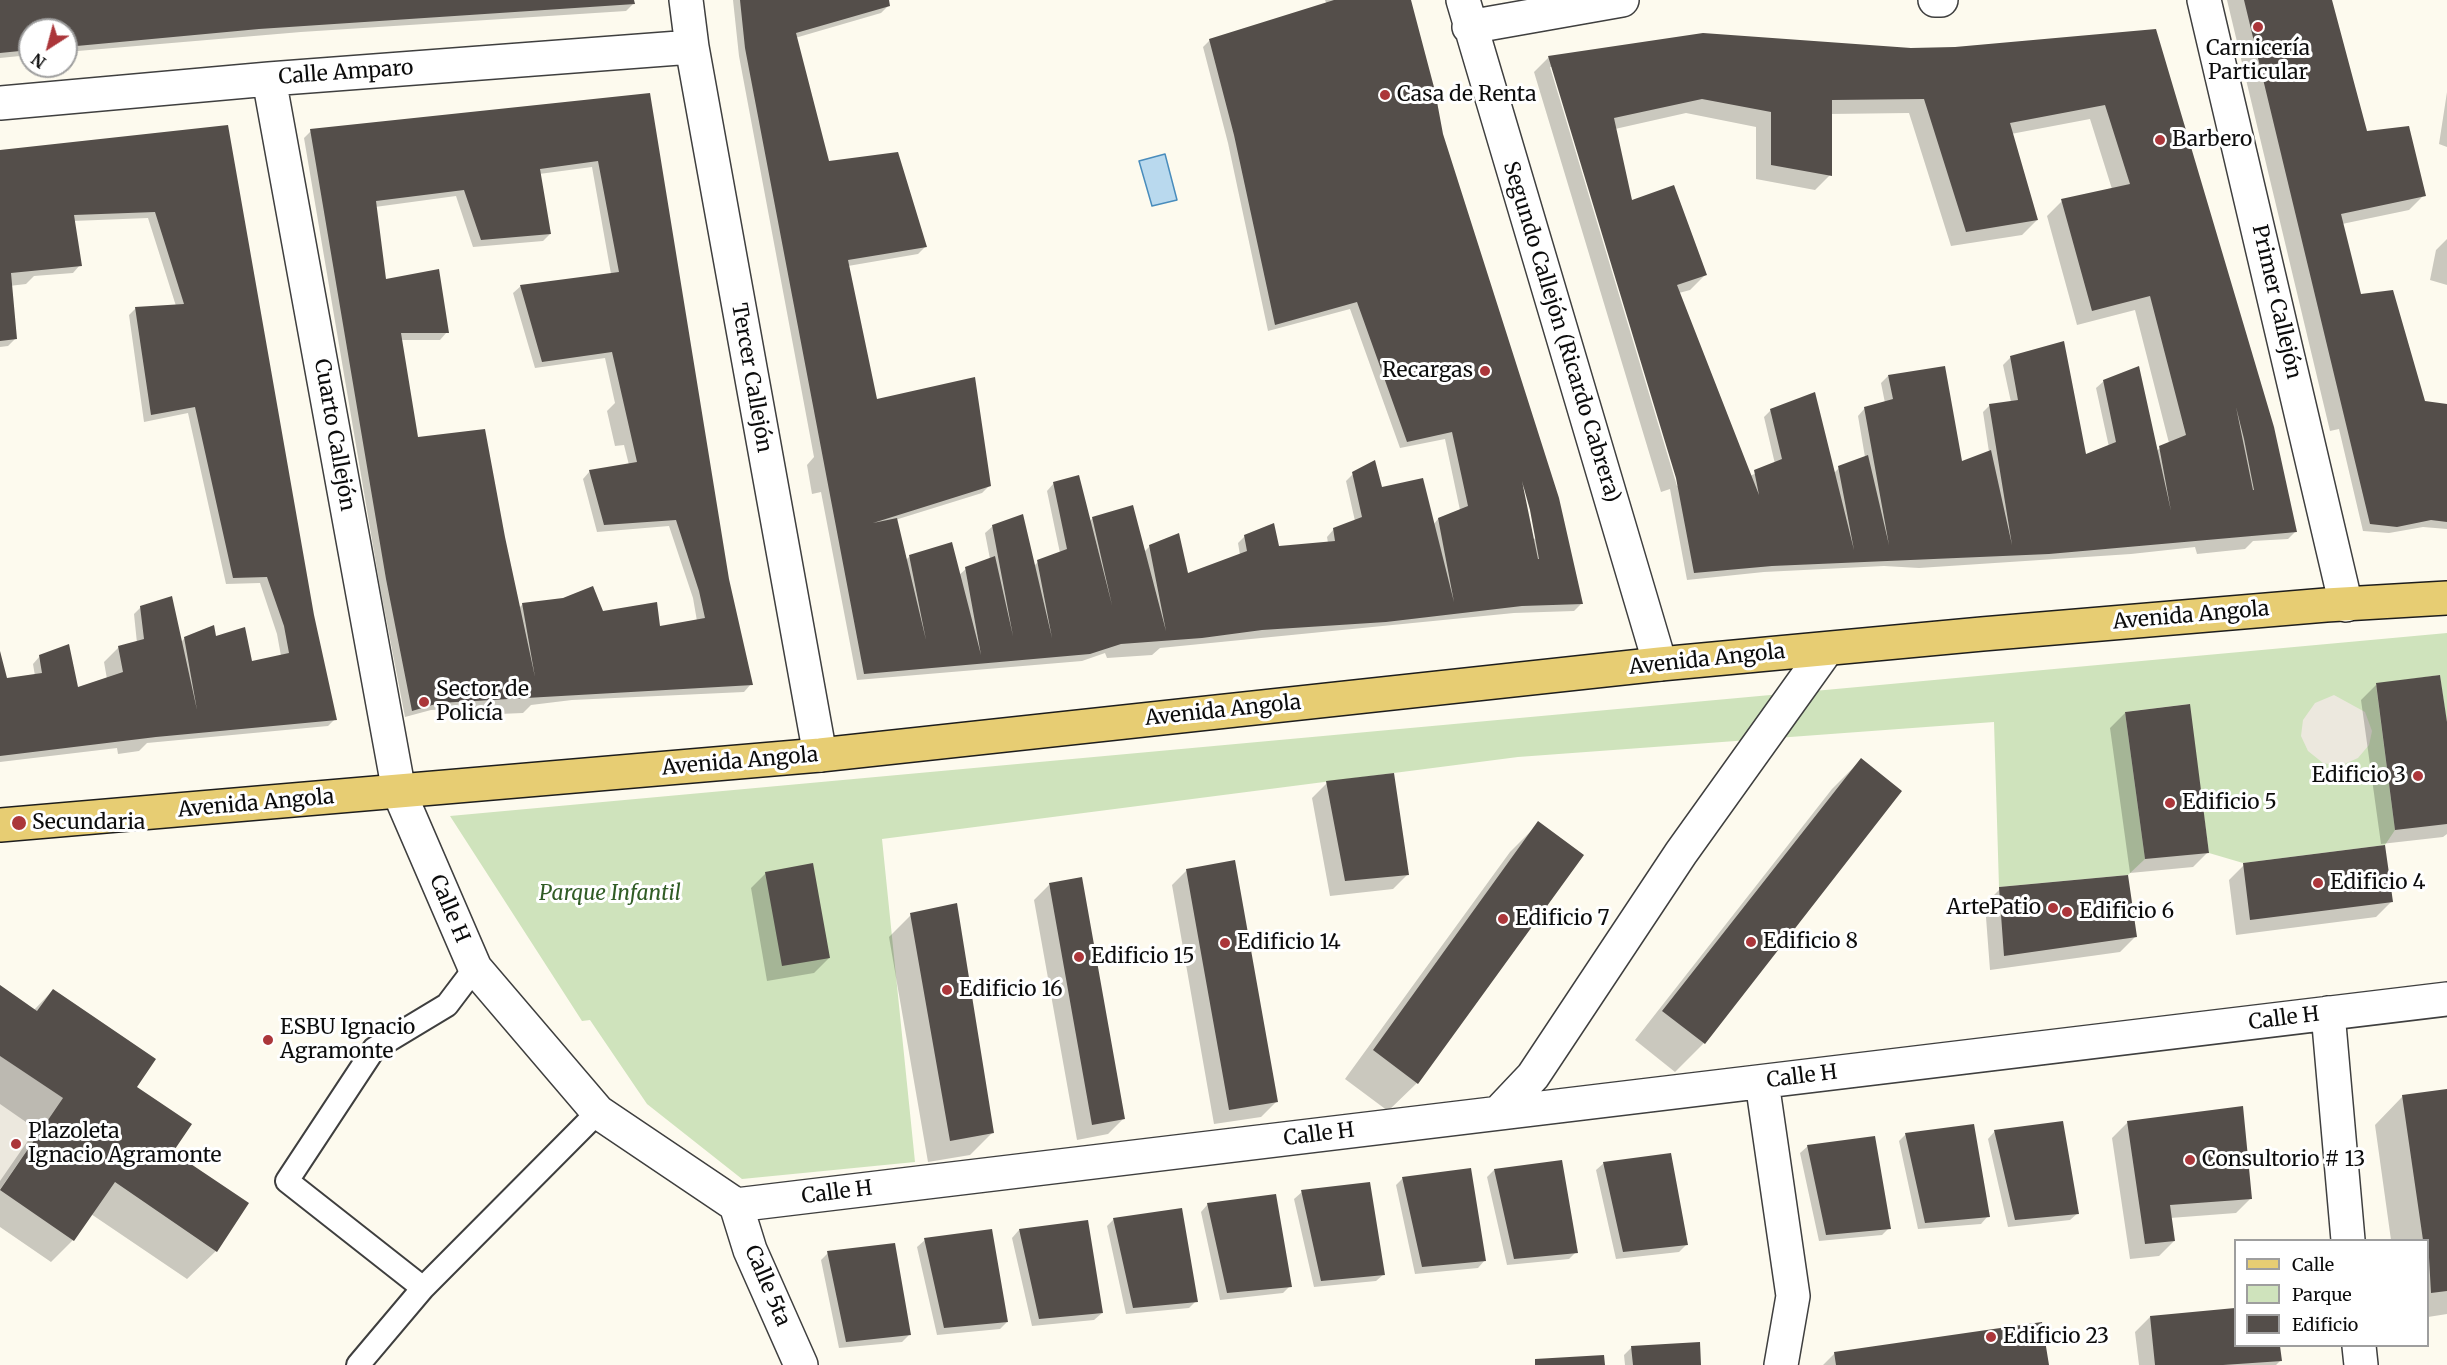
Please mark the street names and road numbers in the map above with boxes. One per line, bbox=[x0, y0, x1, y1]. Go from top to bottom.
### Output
street label: Calle Amparo bbox=[278, 56, 414, 90]
street label: Segundo Callejón (Ricardo Cabrera) bbox=[1497, 158, 1625, 506]
street label: Primer Callejón bbox=[2246, 222, 2306, 382]
street label: Tercer Callejón bbox=[725, 301, 777, 455]
street label: Cuarto Callejón bbox=[308, 357, 360, 513]
street label: Avenida Angola bbox=[2112, 597, 2270, 635]
street label: Avenida Angola bbox=[1628, 639, 1786, 681]
street label: Avenida Angola bbox=[1144, 690, 1302, 732]
street label: Avenida Angola bbox=[661, 743, 819, 781]
street label: Avenida Angola bbox=[177, 785, 335, 823]
street label: Calle H bbox=[424, 871, 474, 947]
street label: Calle H bbox=[2247, 1002, 2321, 1036]
street label: Calle H bbox=[1765, 1060, 1839, 1094]
street label: Calle H bbox=[1282, 1118, 1356, 1152]
street label: Calle H bbox=[800, 1176, 874, 1210]
street label: Calle 5ta bbox=[739, 1242, 795, 1330]

